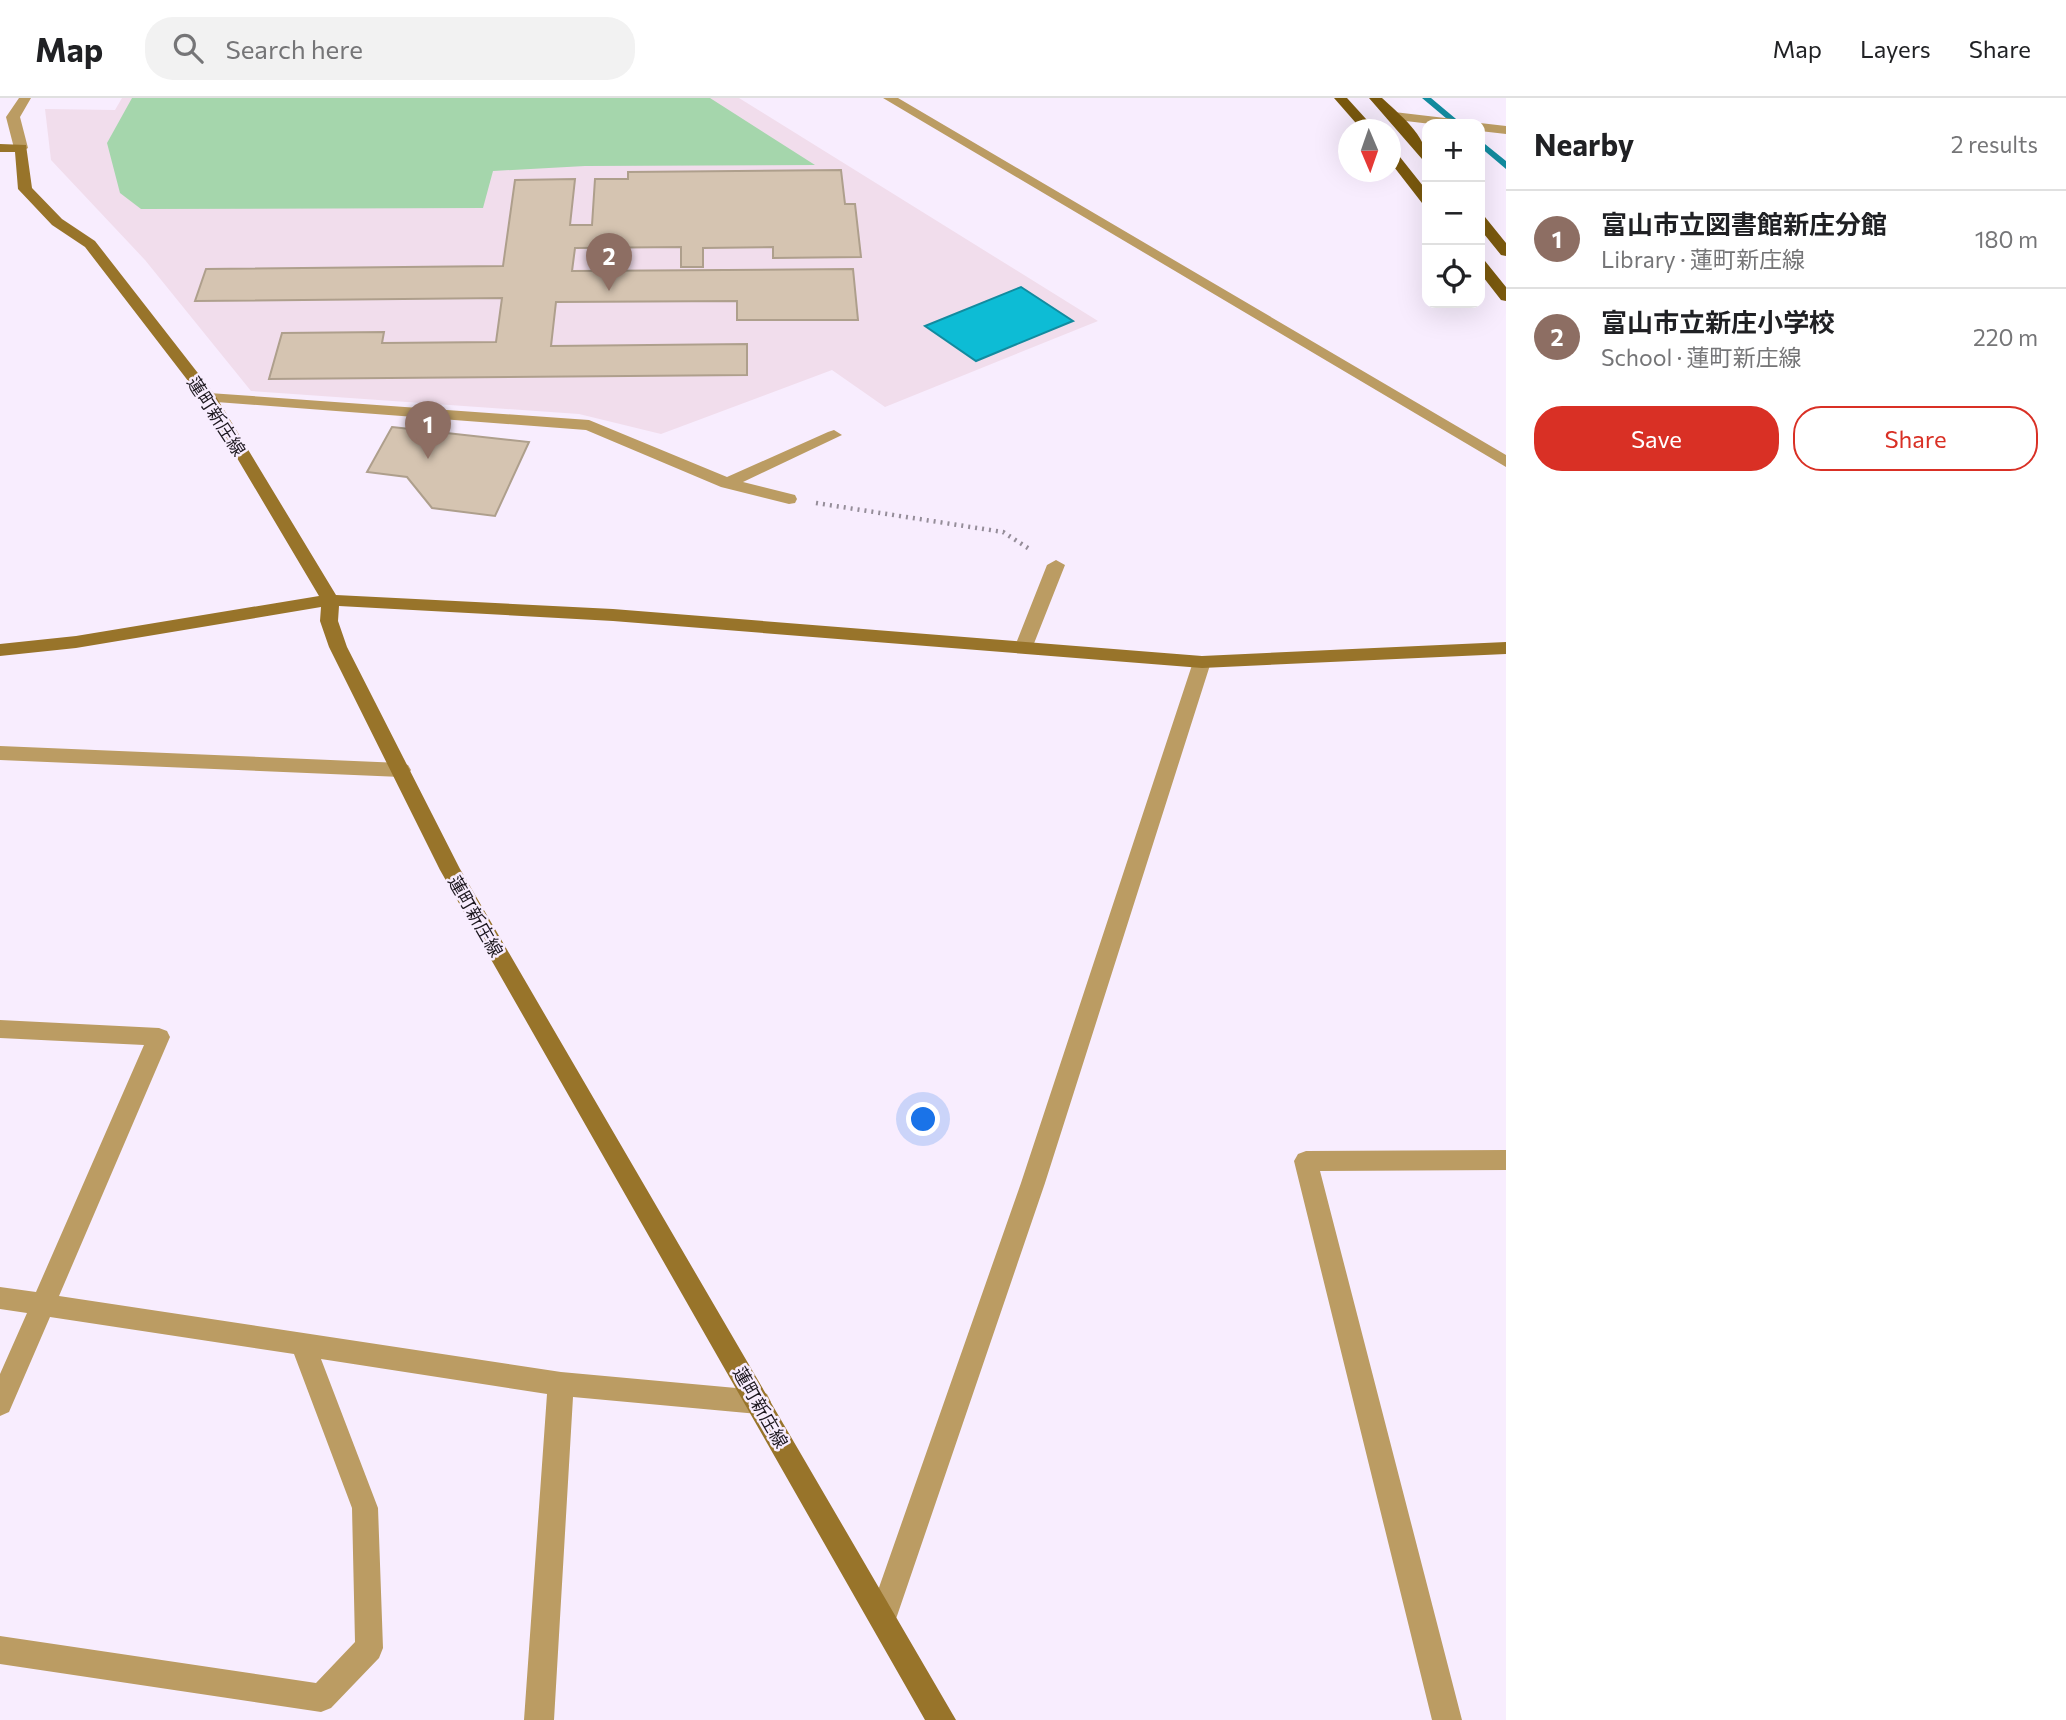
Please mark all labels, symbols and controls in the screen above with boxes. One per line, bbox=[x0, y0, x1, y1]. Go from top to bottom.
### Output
search box bbox=[145, 17, 635, 80]
text: Map bbox=[35, 28, 103, 69]
icon: search bbox=[169, 29, 207, 67]
text: Search here bbox=[225, 33, 363, 64]
text: Map bbox=[1773, 34, 1822, 63]
text: Layers bbox=[1860, 34, 1931, 63]
text: Share bbox=[1969, 34, 2031, 63]
north arrow bbox=[1338, 119, 1401, 182]
map controls bbox=[1422, 119, 1485, 308]
button: + bbox=[1422, 119, 1485, 182]
text: Nearby bbox=[1534, 125, 1634, 162]
text: 2 results bbox=[1951, 130, 2038, 158]
button: − bbox=[1422, 182, 1485, 245]
text: 富山市立図書館新庄分館 bbox=[1601, 208, 1887, 239]
text: 1 bbox=[1552, 225, 1562, 253]
text: 180 m bbox=[1975, 225, 2038, 253]
pin: 2 bbox=[586, 233, 632, 291]
button: locate bbox=[1422, 245, 1485, 308]
text: Library · 蓮町新庄線 bbox=[1601, 245, 1805, 273]
text: 富山市立新庄小学校 bbox=[1601, 306, 1835, 337]
text: 2 bbox=[1550, 323, 1564, 351]
text: 220 m bbox=[1973, 323, 2038, 351]
text: School · 蓮町新庄線 bbox=[1601, 343, 1802, 371]
street label: 蓮町新庄線 bbox=[183, 372, 251, 460]
pin: 1 bbox=[405, 401, 451, 459]
button: Save bbox=[1534, 406, 1779, 471]
button: Share bbox=[1793, 406, 2038, 471]
street label: 蓮町新庄線 bbox=[444, 872, 508, 960]
your location bbox=[906, 1102, 940, 1136]
street label: 蓮町新庄線 bbox=[729, 1363, 793, 1451]

